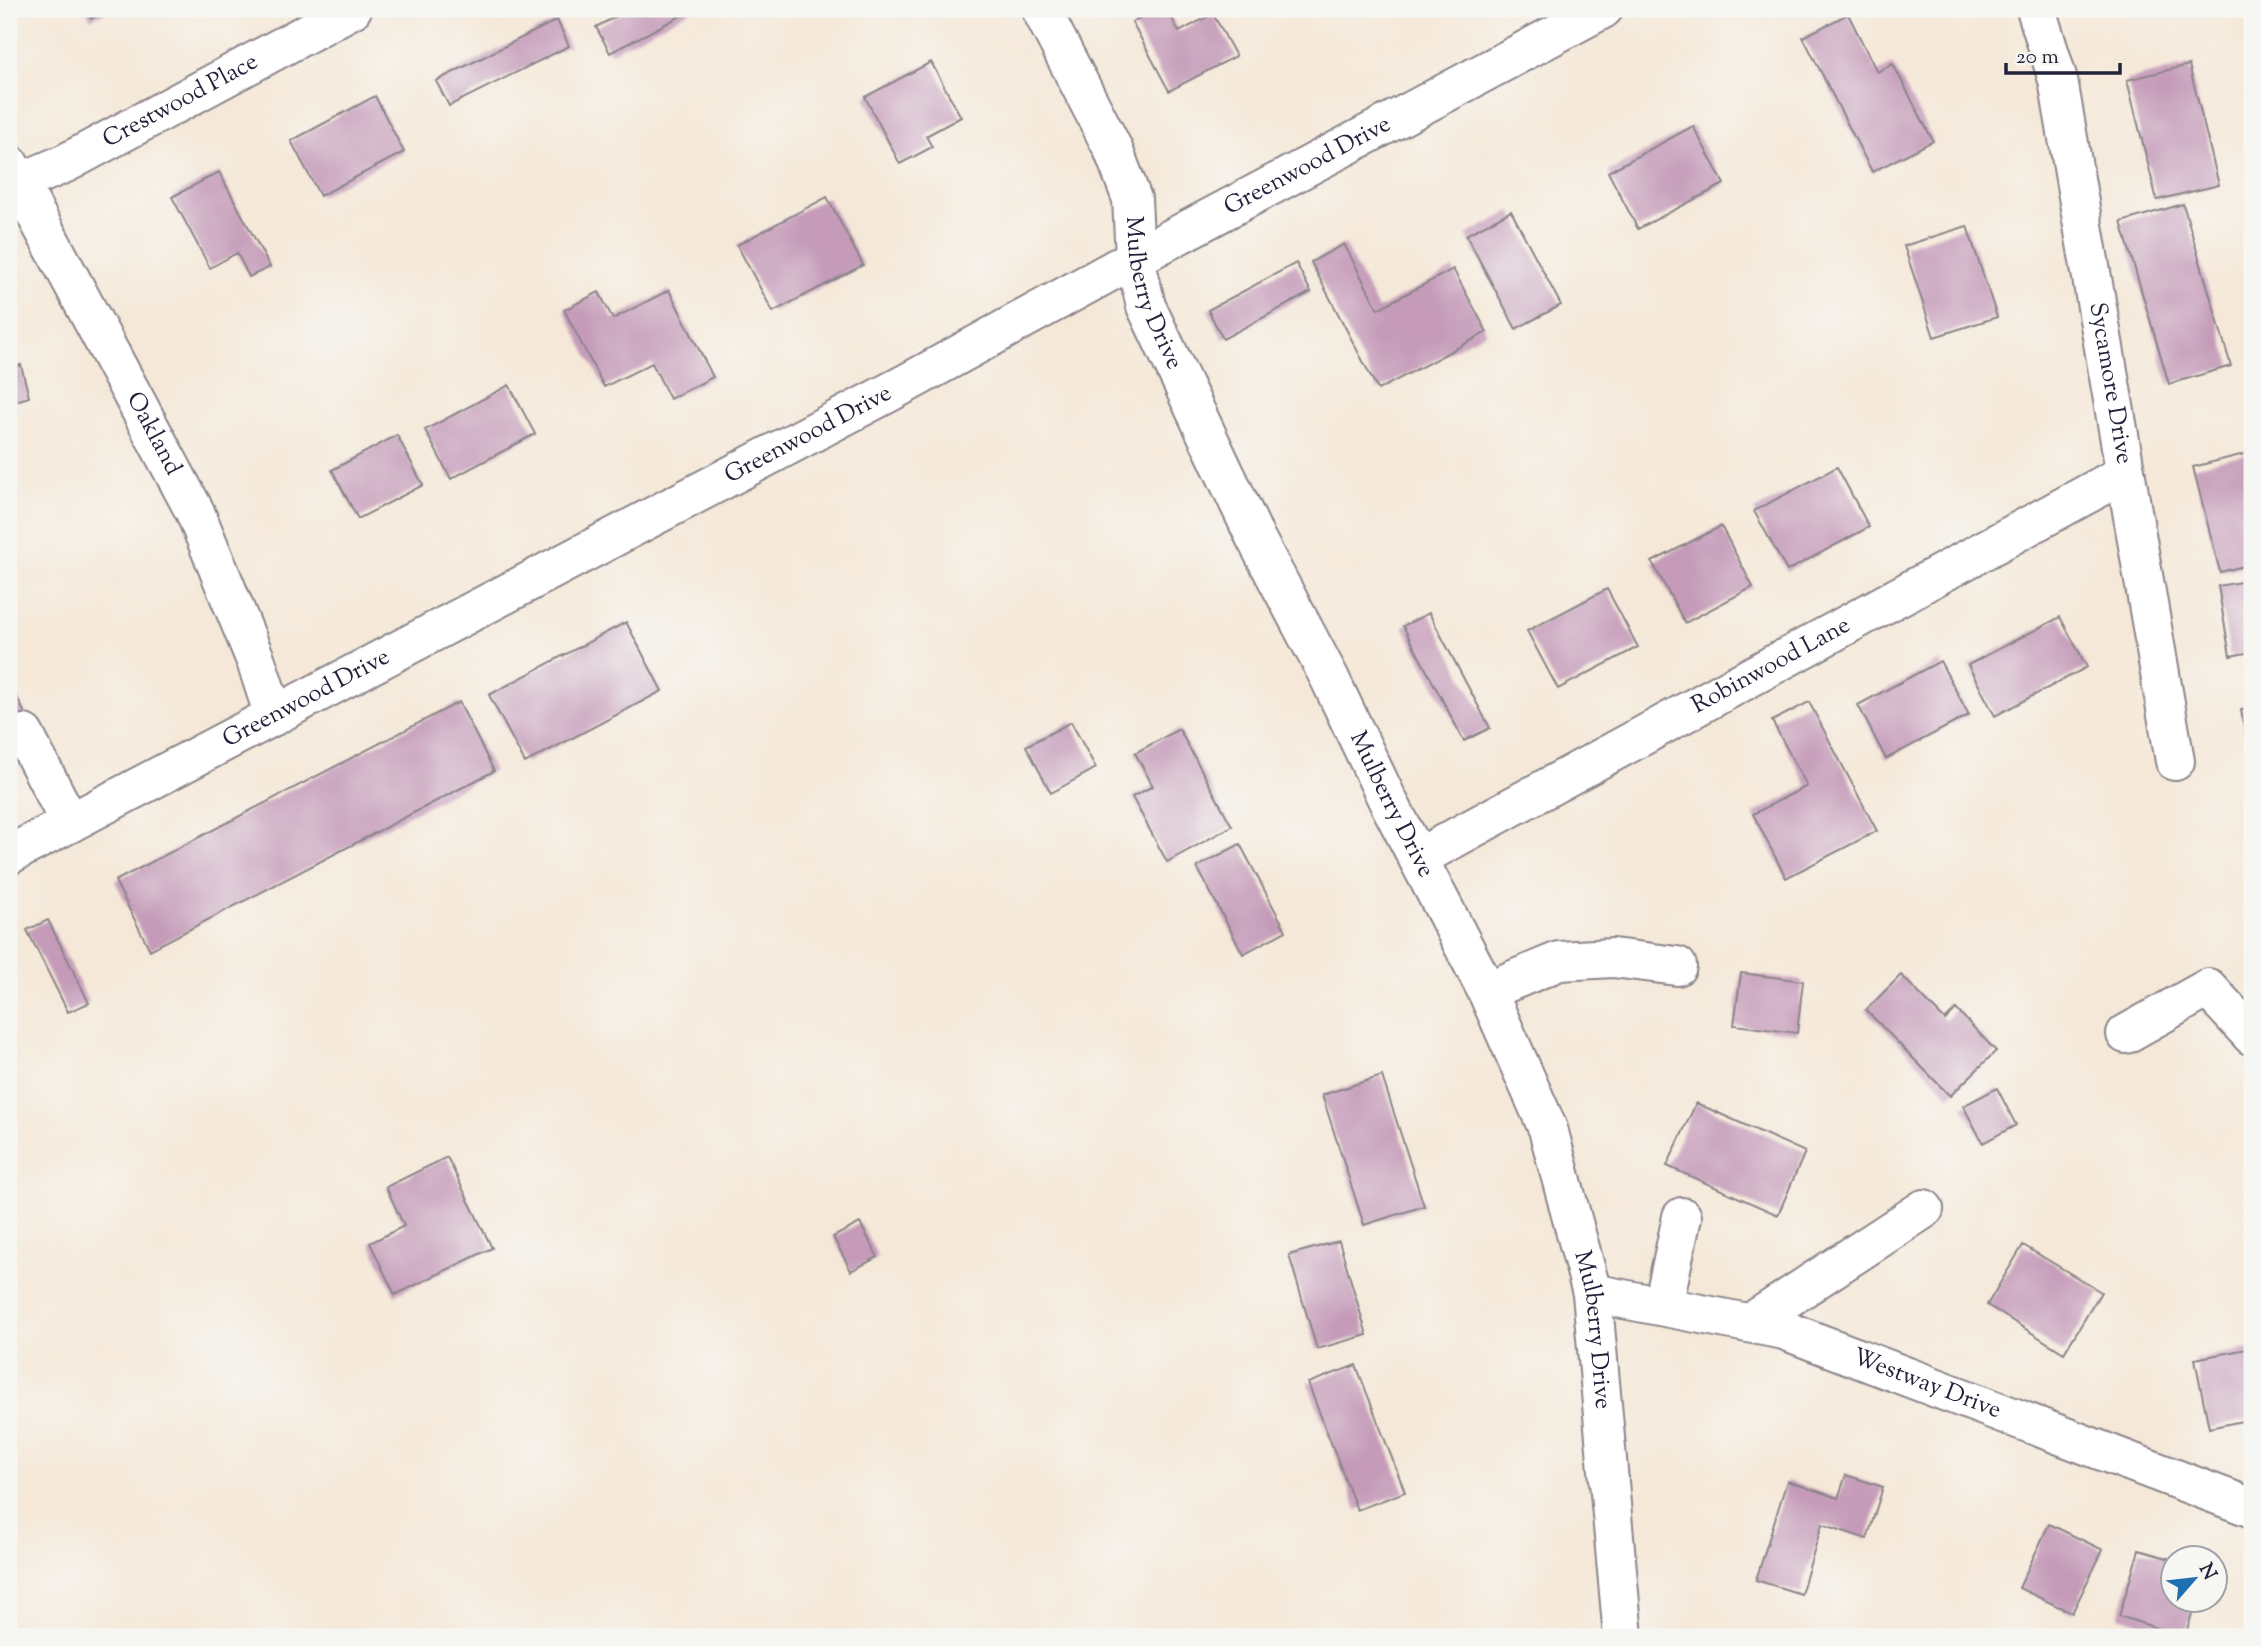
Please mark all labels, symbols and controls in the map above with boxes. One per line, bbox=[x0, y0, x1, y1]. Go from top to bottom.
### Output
scale bar bbox=[2006, 32, 2119, 76]
text: 20 m bbox=[2016, 43, 2059, 73]
street label: Crestwood Place bbox=[97, 46, 264, 157]
street label: Greenwood Drive bbox=[1218, 108, 1397, 225]
street label: Mulberry Drive bbox=[1116, 215, 1191, 375]
street label: Sycamore Drive bbox=[2079, 300, 2141, 467]
street label: Greenwood Drive bbox=[719, 377, 898, 493]
street label: Oakland bbox=[117, 386, 190, 482]
street label: Robinwood Lane bbox=[1686, 609, 1857, 723]
street label: Greenwood Drive bbox=[217, 641, 396, 757]
street label: Mulberry Drive bbox=[1340, 726, 1442, 884]
street label: Mulberry Drive bbox=[1564, 1247, 1619, 1411]
street label: Westway Drive bbox=[1847, 1340, 2006, 1428]
north arrow bbox=[2160, 1544, 2230, 1614]
text: N bbox=[2191, 1559, 2222, 1585]

